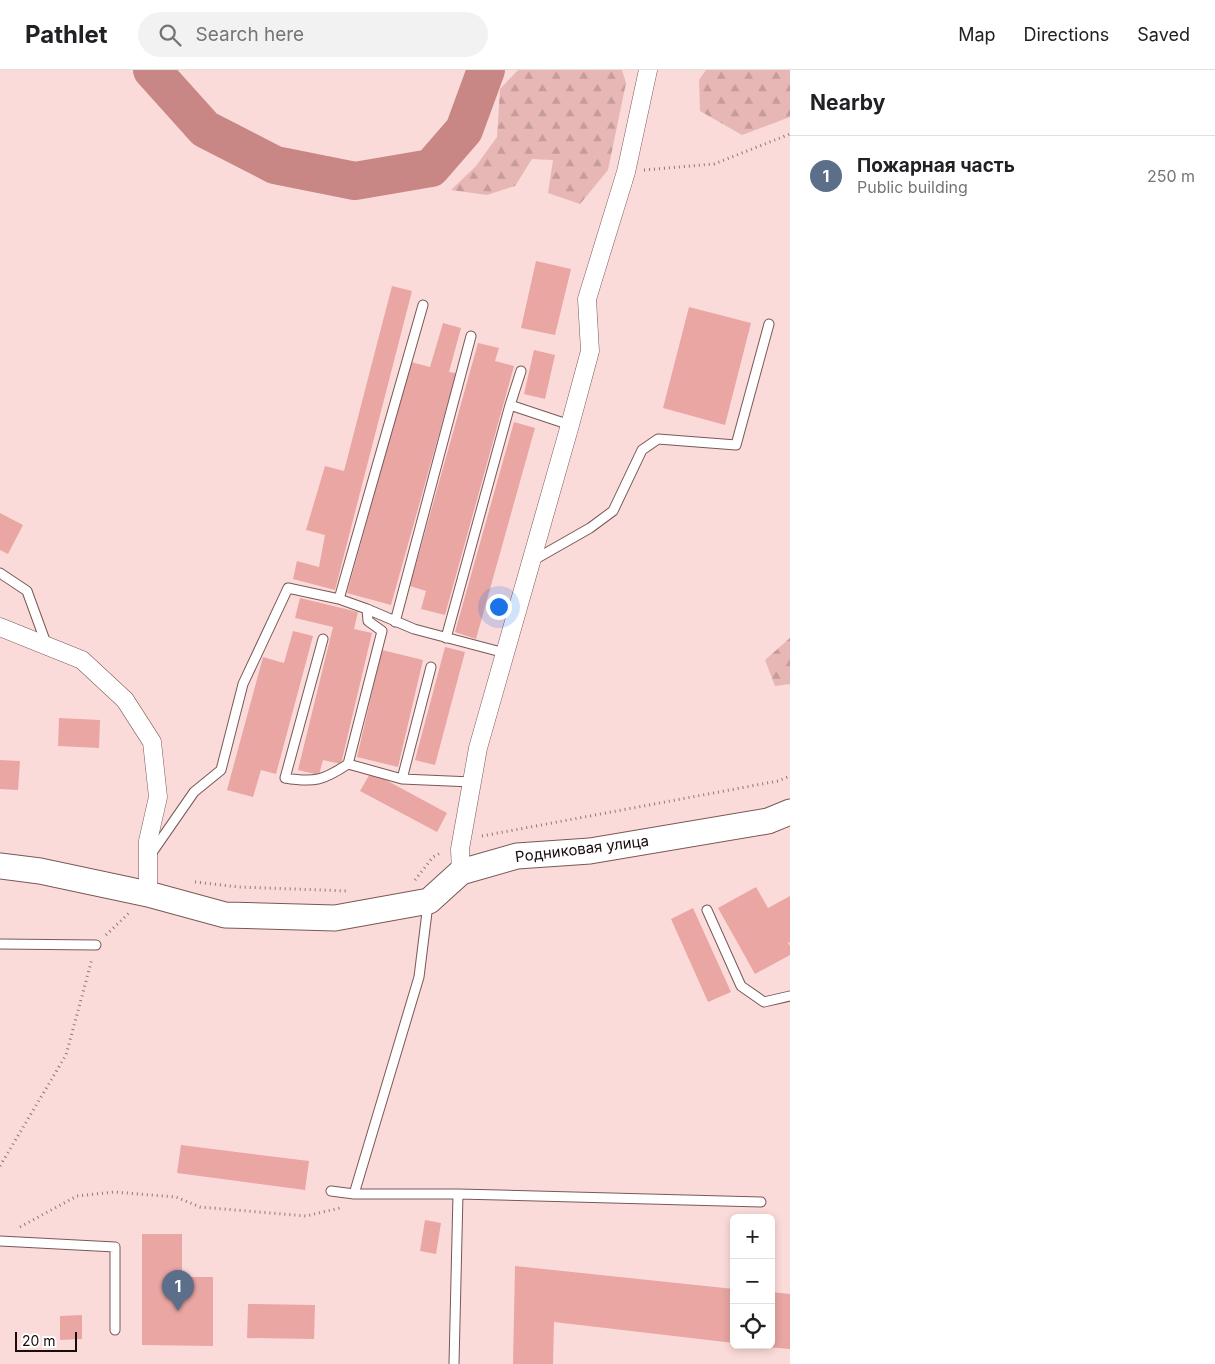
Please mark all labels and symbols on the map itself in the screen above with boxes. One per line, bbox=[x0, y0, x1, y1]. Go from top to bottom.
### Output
your location bbox=[486, 594, 512, 620]
street label: Родниковая улица bbox=[514, 831, 650, 866]
pin: 1 bbox=[162, 1270, 194, 1311]
scale bar bbox=[15, 1329, 78, 1352]

